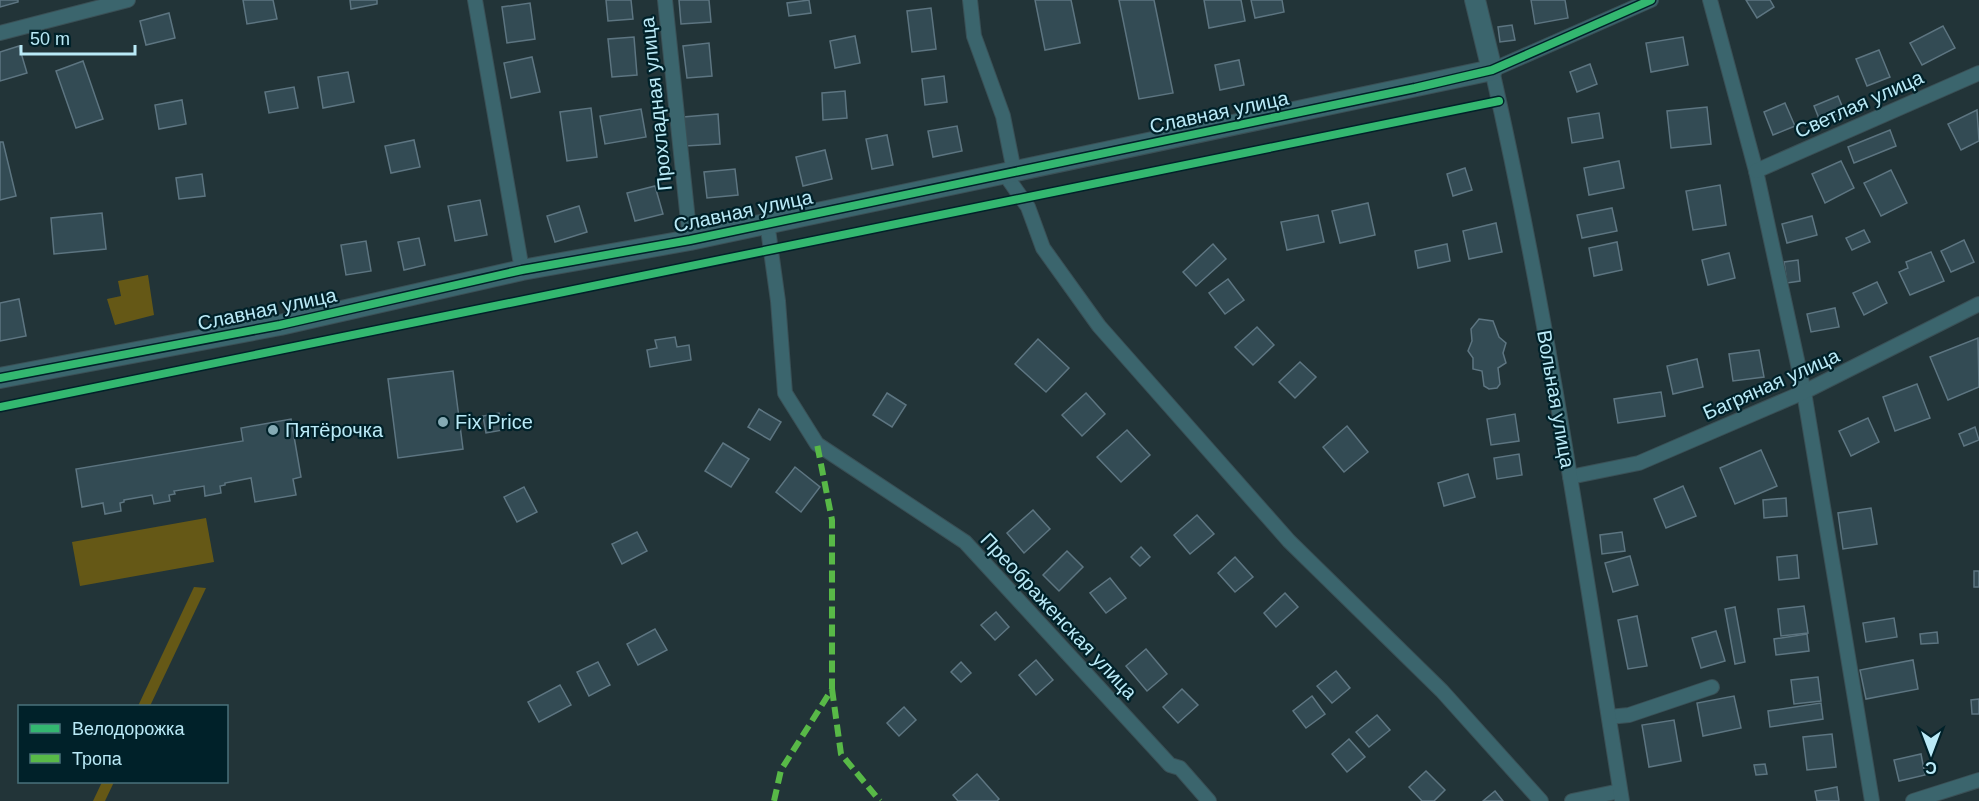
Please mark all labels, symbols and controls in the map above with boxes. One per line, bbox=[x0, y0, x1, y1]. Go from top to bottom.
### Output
street label: Прохладная улица bbox=[636, 15, 676, 192]
scale bar bbox=[21, 18, 135, 56]
text: 50 m bbox=[30, 29, 70, 49]
street label: Светлая улица bbox=[1791, 65, 1927, 142]
street label: Славная улица bbox=[1148, 86, 1291, 137]
street label: Славная улица bbox=[672, 185, 815, 236]
street label: Славная улица bbox=[196, 283, 339, 334]
street label: Вольная улица bbox=[1533, 328, 1579, 471]
street label: Багряная улица bbox=[1699, 344, 1843, 424]
place label: Fix Price bbox=[455, 411, 533, 433]
marker: Fix Price bbox=[436, 415, 450, 429]
place label: Пятёрочка bbox=[285, 419, 384, 441]
marker: Пятёрочка bbox=[266, 423, 280, 437]
street label: Преображенская улица bbox=[976, 529, 1142, 704]
legend bbox=[18, 705, 228, 783]
text: Велодорожка bbox=[72, 719, 185, 739]
north arrow bbox=[1901, 723, 1961, 783]
text: Тропа bbox=[72, 749, 123, 769]
text: С bbox=[1925, 759, 1937, 776]

